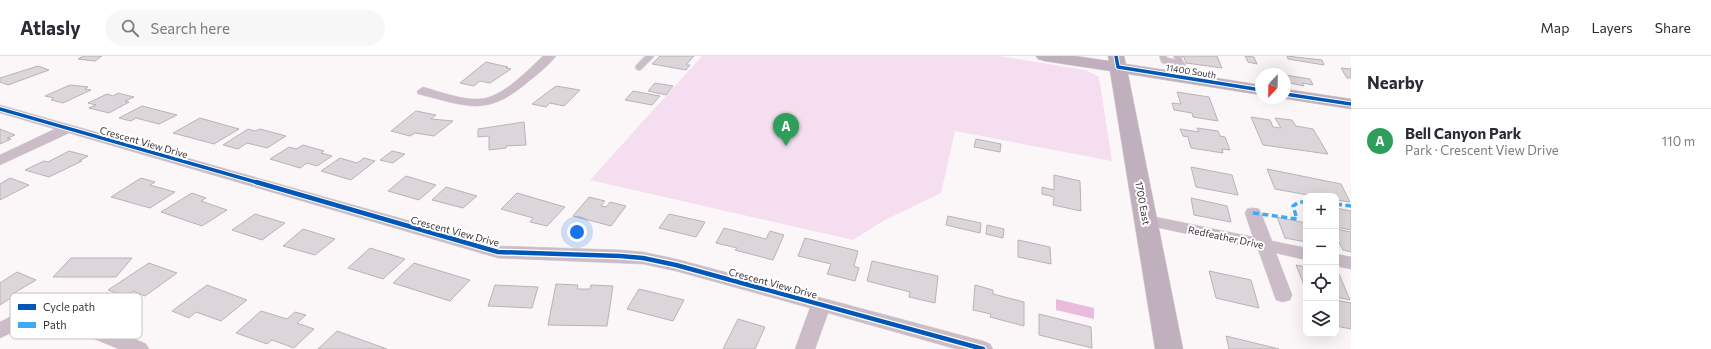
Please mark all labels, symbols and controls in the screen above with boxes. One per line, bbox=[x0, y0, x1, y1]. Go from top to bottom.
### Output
search box bbox=[105, 10, 385, 46]
text: Atlasly bbox=[20, 16, 81, 39]
icon: search bbox=[119, 17, 141, 39]
text: Search here bbox=[151, 19, 230, 37]
text: Map bbox=[1541, 19, 1569, 36]
text: Layers bbox=[1591, 19, 1633, 36]
text: Share bbox=[1655, 19, 1691, 36]
street label: 11400 South bbox=[1165, 62, 1217, 80]
north arrow bbox=[1255, 68, 1291, 104]
text: Nearby bbox=[1367, 72, 1424, 93]
pin: A bbox=[773, 113, 799, 146]
street label: Crescent View Drive bbox=[99, 124, 189, 160]
text: Bell Canyon Park bbox=[1405, 124, 1521, 142]
text: A bbox=[1375, 133, 1385, 149]
text: 110 m bbox=[1662, 133, 1695, 149]
text: Park · Crescent View Drive bbox=[1405, 142, 1559, 158]
street label: 1700 East bbox=[1133, 180, 1153, 226]
map controls bbox=[1303, 193, 1339, 337]
button: + bbox=[1303, 193, 1339, 229]
street label: Crescent View Drive bbox=[409, 213, 501, 249]
your location bbox=[567, 222, 587, 242]
street label: Redfeather Drive bbox=[1187, 223, 1265, 251]
button: − bbox=[1303, 229, 1339, 265]
street label: Crescent View Drive bbox=[727, 265, 819, 301]
button: locate bbox=[1303, 265, 1339, 301]
legend bbox=[10, 293, 142, 339]
text: Cycle path bbox=[43, 300, 95, 313]
button: layers bbox=[1303, 301, 1339, 337]
text: Path bbox=[43, 318, 66, 331]

